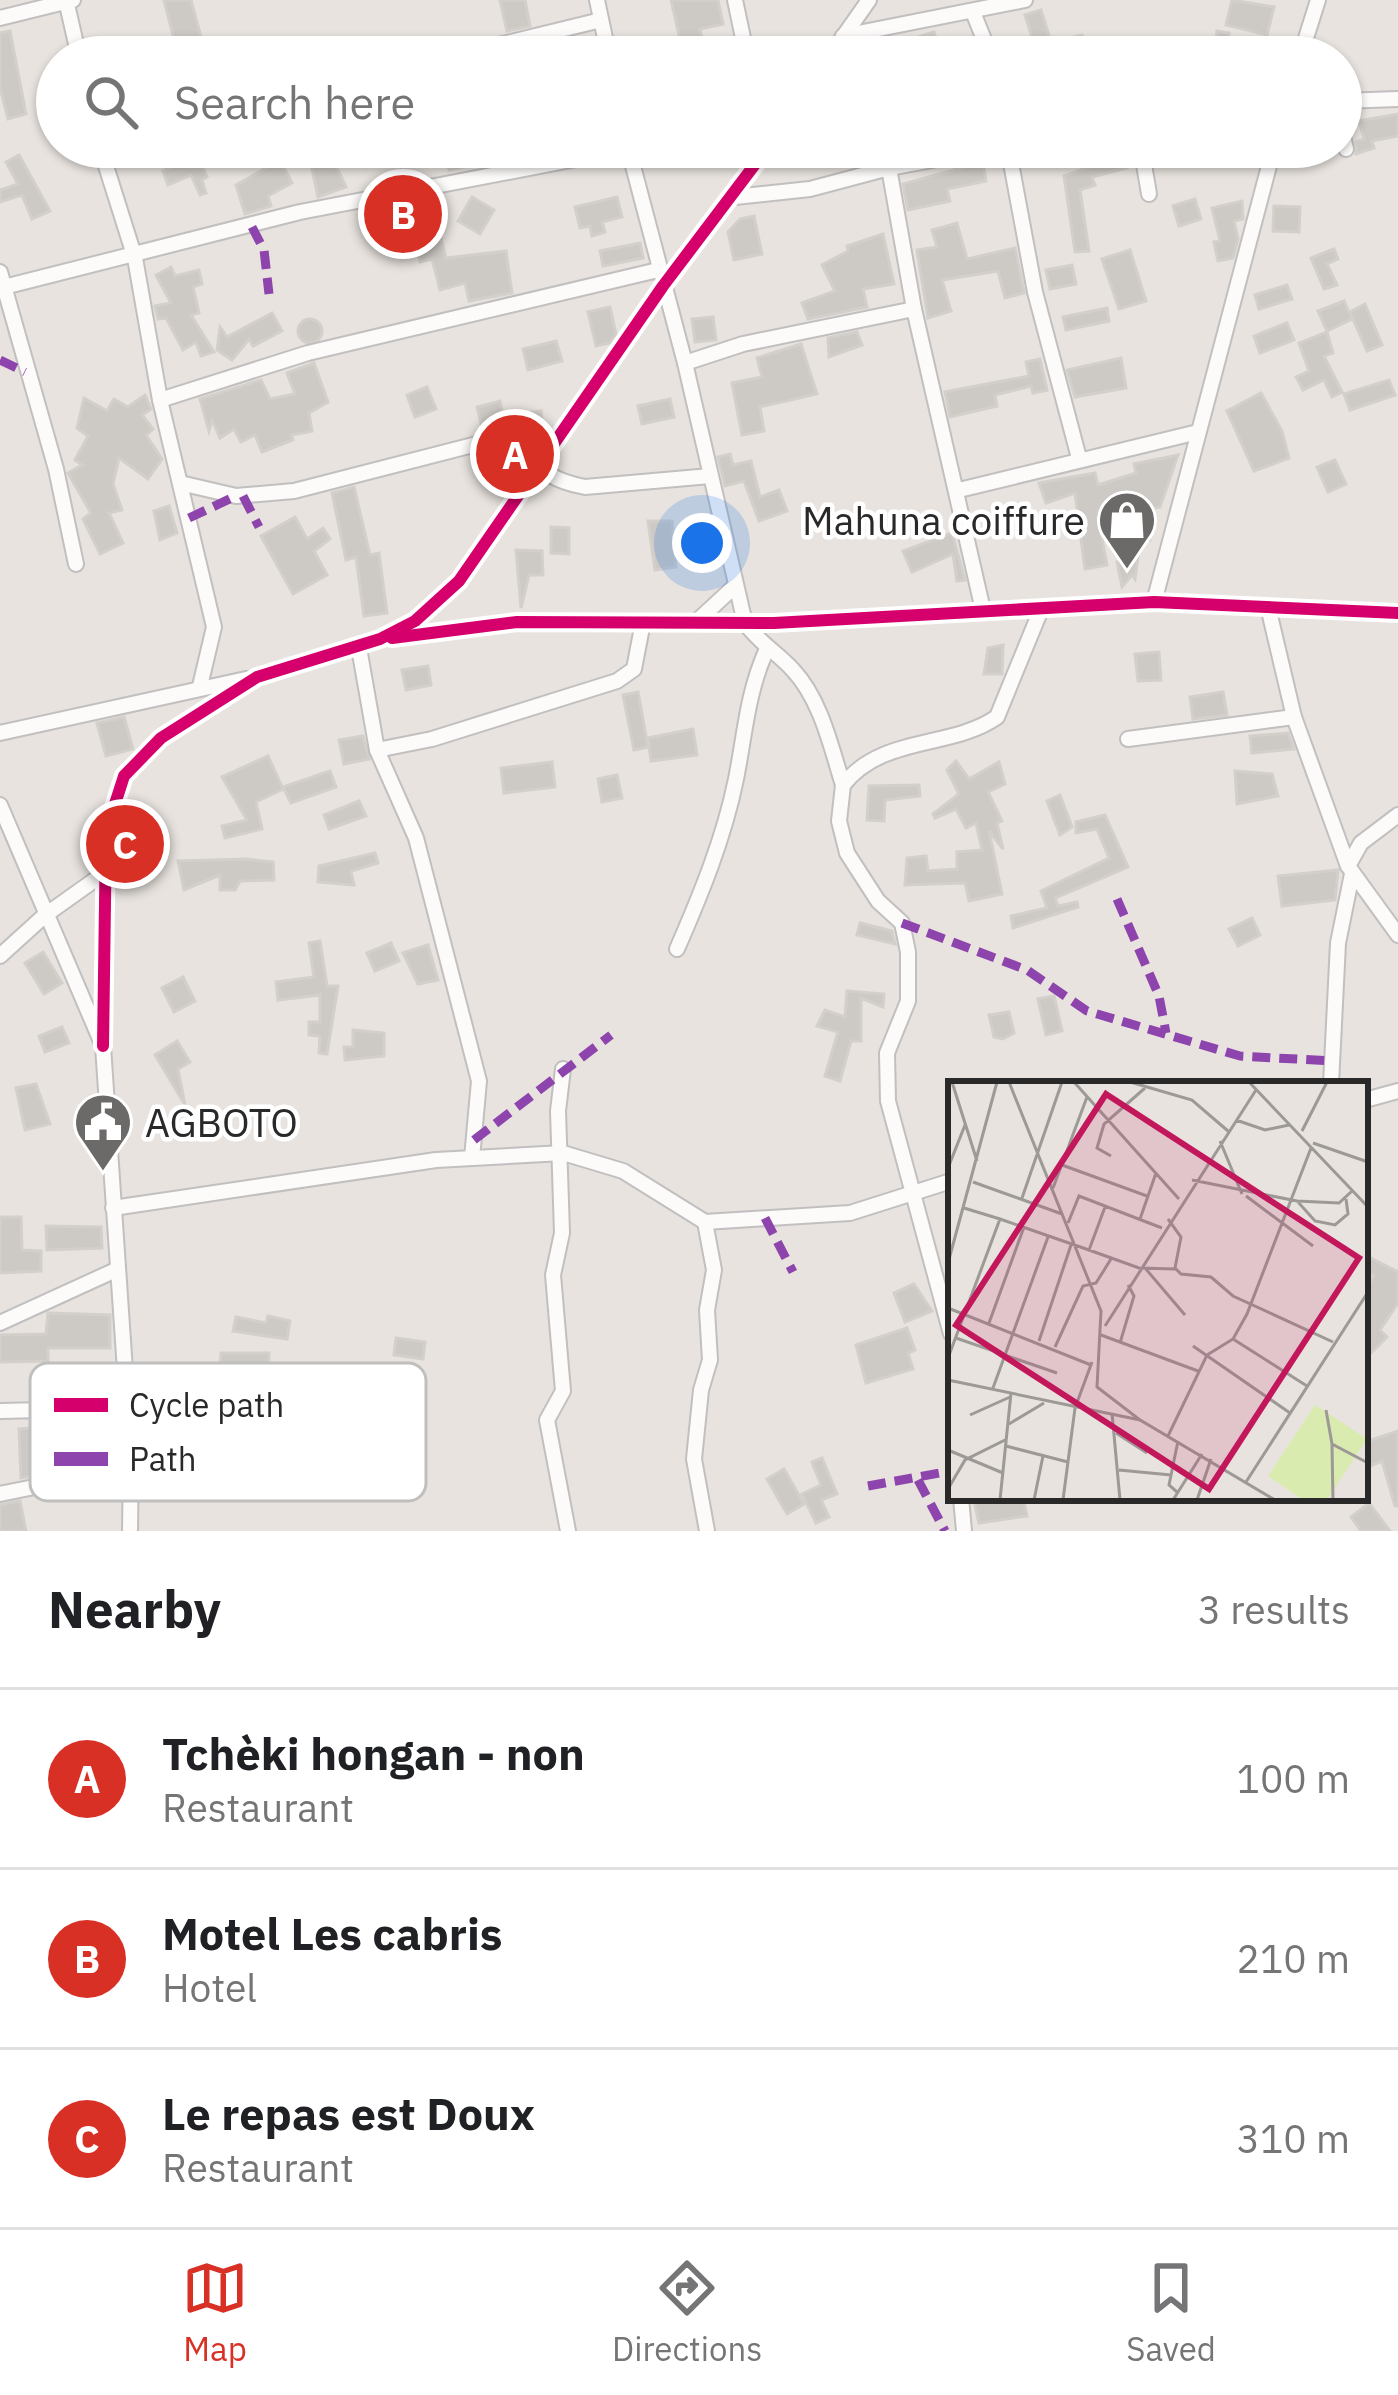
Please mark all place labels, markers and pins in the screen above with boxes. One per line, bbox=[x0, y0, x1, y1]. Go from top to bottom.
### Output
pin: B bbox=[364, 169, 442, 259]
pin: A bbox=[476, 409, 554, 499]
shop icon: Mahuna coiffure bbox=[1096, 489, 1158, 571]
place label: Mahuna coiffure bbox=[802, 495, 1085, 546]
pin: C bbox=[86, 799, 164, 889]
public building icon: AGBOTO bbox=[72, 1091, 134, 1173]
place label: AGBOTO bbox=[145, 1097, 298, 1148]

